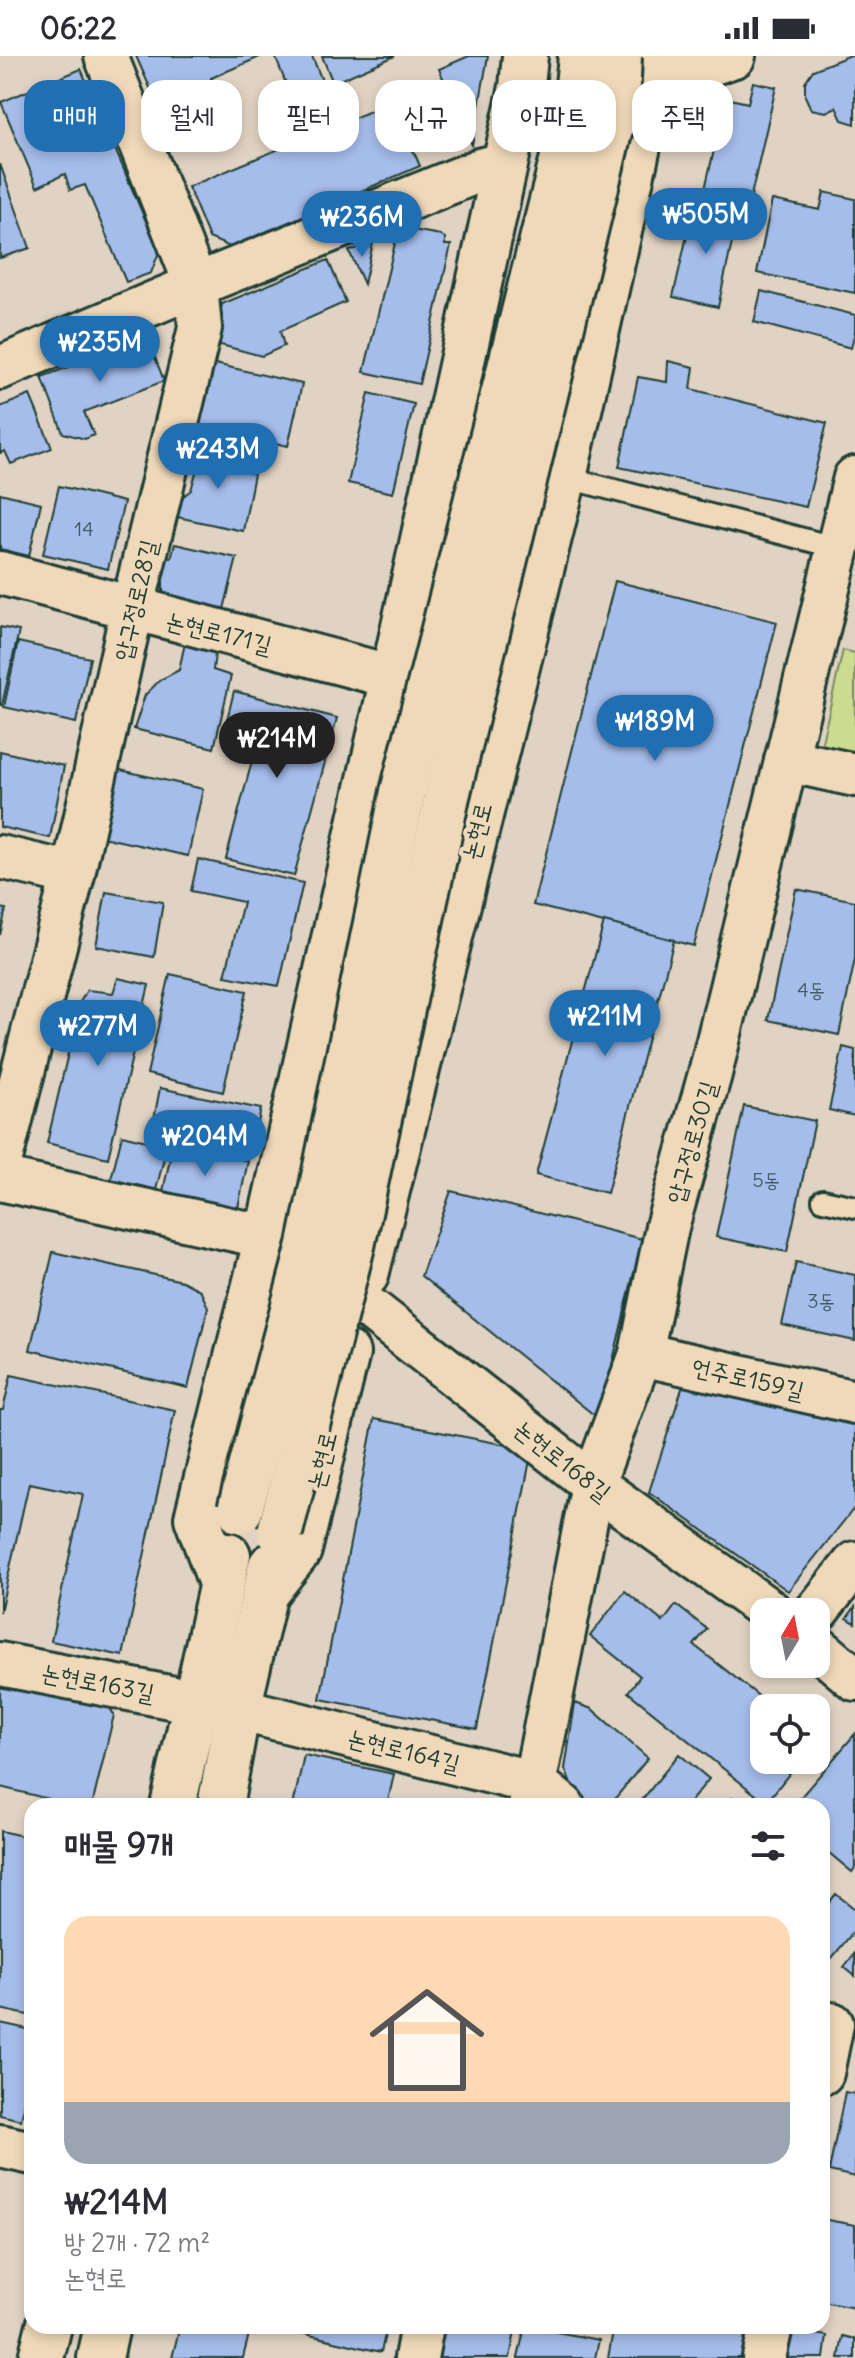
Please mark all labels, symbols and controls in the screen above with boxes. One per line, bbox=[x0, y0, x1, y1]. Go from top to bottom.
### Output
text: 06:22 bbox=[40, 9, 117, 47]
chip: 매매 bbox=[24, 80, 125, 152]
chip: 월세 bbox=[141, 80, 242, 152]
chip: 필터 bbox=[258, 80, 359, 152]
chip: 신규 bbox=[375, 80, 476, 152]
chip: 아파트 bbox=[492, 80, 616, 152]
chip: 주택 bbox=[632, 80, 733, 152]
pin: ₩505M bbox=[650, 188, 762, 256]
pin: ₩236M bbox=[306, 191, 418, 259]
text: ₩505M bbox=[662, 197, 750, 230]
text: ₩236M bbox=[320, 200, 404, 233]
pin: ₩235M bbox=[44, 316, 156, 384]
text: ₩235M bbox=[58, 325, 142, 358]
pin: ₩243M bbox=[162, 423, 274, 491]
text: ₩243M bbox=[176, 432, 260, 465]
house number: 14 bbox=[74, 516, 94, 541]
street label: 압구정로28길 bbox=[106, 536, 164, 664]
street label: 논현로171길 bbox=[163, 604, 275, 660]
pin: ₩189M bbox=[599, 695, 711, 763]
text: ₩189M bbox=[615, 704, 695, 737]
pin: ₩214M bbox=[221, 712, 333, 780]
text: ₩214M bbox=[237, 721, 317, 754]
street label: 논현로 bbox=[454, 799, 498, 863]
house number: 4동 bbox=[797, 977, 825, 1002]
pin: ₩211M bbox=[549, 990, 661, 1058]
text: ₩211M bbox=[567, 999, 643, 1032]
pin: ₩277M bbox=[42, 1000, 154, 1068]
text: ₩277M bbox=[58, 1009, 138, 1042]
street label: 압구정로30길 bbox=[659, 1077, 723, 1207]
pin: ₩204M bbox=[149, 1110, 261, 1178]
text: ₩204M bbox=[162, 1119, 248, 1152]
house number: 5동 bbox=[752, 1167, 780, 1192]
house number: 3동 bbox=[807, 1288, 835, 1313]
street label: 언주로159길 bbox=[689, 1351, 807, 1405]
street label: 논현로168길 bbox=[509, 1413, 617, 1507]
street label: 논현로 bbox=[299, 1428, 343, 1492]
north arrow bbox=[750, 1598, 830, 1678]
map controls bbox=[750, 1598, 830, 1774]
street label: 논현로163길 bbox=[39, 1656, 157, 1708]
button: locate bbox=[750, 1694, 830, 1774]
street label: 논현로164길 bbox=[345, 1722, 463, 1778]
text: 매물 9개 bbox=[64, 1823, 174, 1866]
icon: filters bbox=[746, 1824, 790, 1868]
icon: home bbox=[355, 1968, 499, 2112]
text: ₩214M bbox=[64, 2180, 169, 2223]
text: 방 2개 · 72 m² bbox=[64, 2226, 210, 2259]
text: 논현로 bbox=[64, 2261, 127, 2294]

